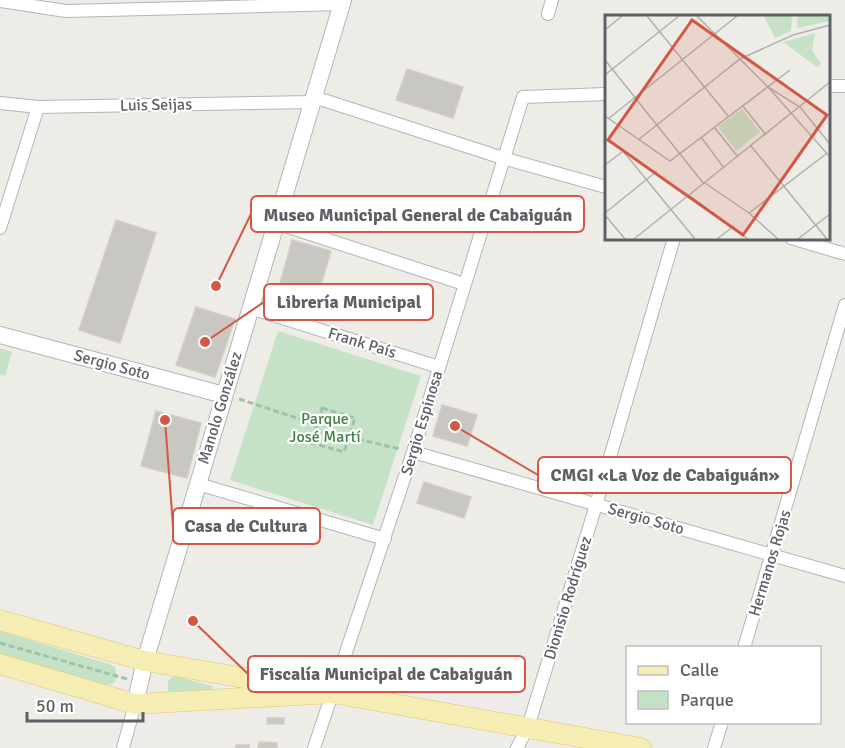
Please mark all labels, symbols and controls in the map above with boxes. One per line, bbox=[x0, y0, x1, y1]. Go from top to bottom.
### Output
inset map bbox=[605, 15, 830, 240]
street label: Luis Seijas bbox=[120, 94, 192, 116]
callout: Museo Municipal General de Cabaiguán bbox=[251, 196, 584, 232]
text: Museo Municipal General de Cabaiguán bbox=[264, 204, 573, 226]
callout: Librería Municipal bbox=[264, 284, 433, 320]
text: Librería Municipal bbox=[277, 291, 422, 313]
street label: Frank País bbox=[325, 323, 399, 363]
street label: Sergio Soto bbox=[72, 345, 152, 385]
street label: Manolo González bbox=[193, 349, 247, 467]
street label: Sergio Espinosa bbox=[397, 368, 447, 478]
park label: Parque José Martí bbox=[289, 409, 361, 447]
callout: CMGI «La Voz de Cabaiguán» bbox=[538, 457, 791, 493]
text: CMGI «La Voz de Cabaiguán» bbox=[550, 464, 780, 486]
street label: Sergio Soto bbox=[606, 499, 686, 539]
street label: Hermanos Rojas bbox=[744, 507, 796, 619]
callout: Casa de Cultura bbox=[173, 508, 320, 544]
text: Casa de Cultura bbox=[185, 515, 307, 537]
street label: Dionisio Rodríguez bbox=[540, 534, 596, 662]
legend bbox=[626, 646, 821, 724]
callout: Fiscalía Municipal de Cabaiguán bbox=[248, 656, 525, 692]
text: Calle bbox=[680, 659, 719, 681]
text: Fiscalía Municipal de Cabaiguán bbox=[259, 663, 513, 685]
scale bar bbox=[27, 685, 142, 723]
text: Parque bbox=[680, 689, 734, 711]
text: 50 m bbox=[36, 695, 74, 717]

